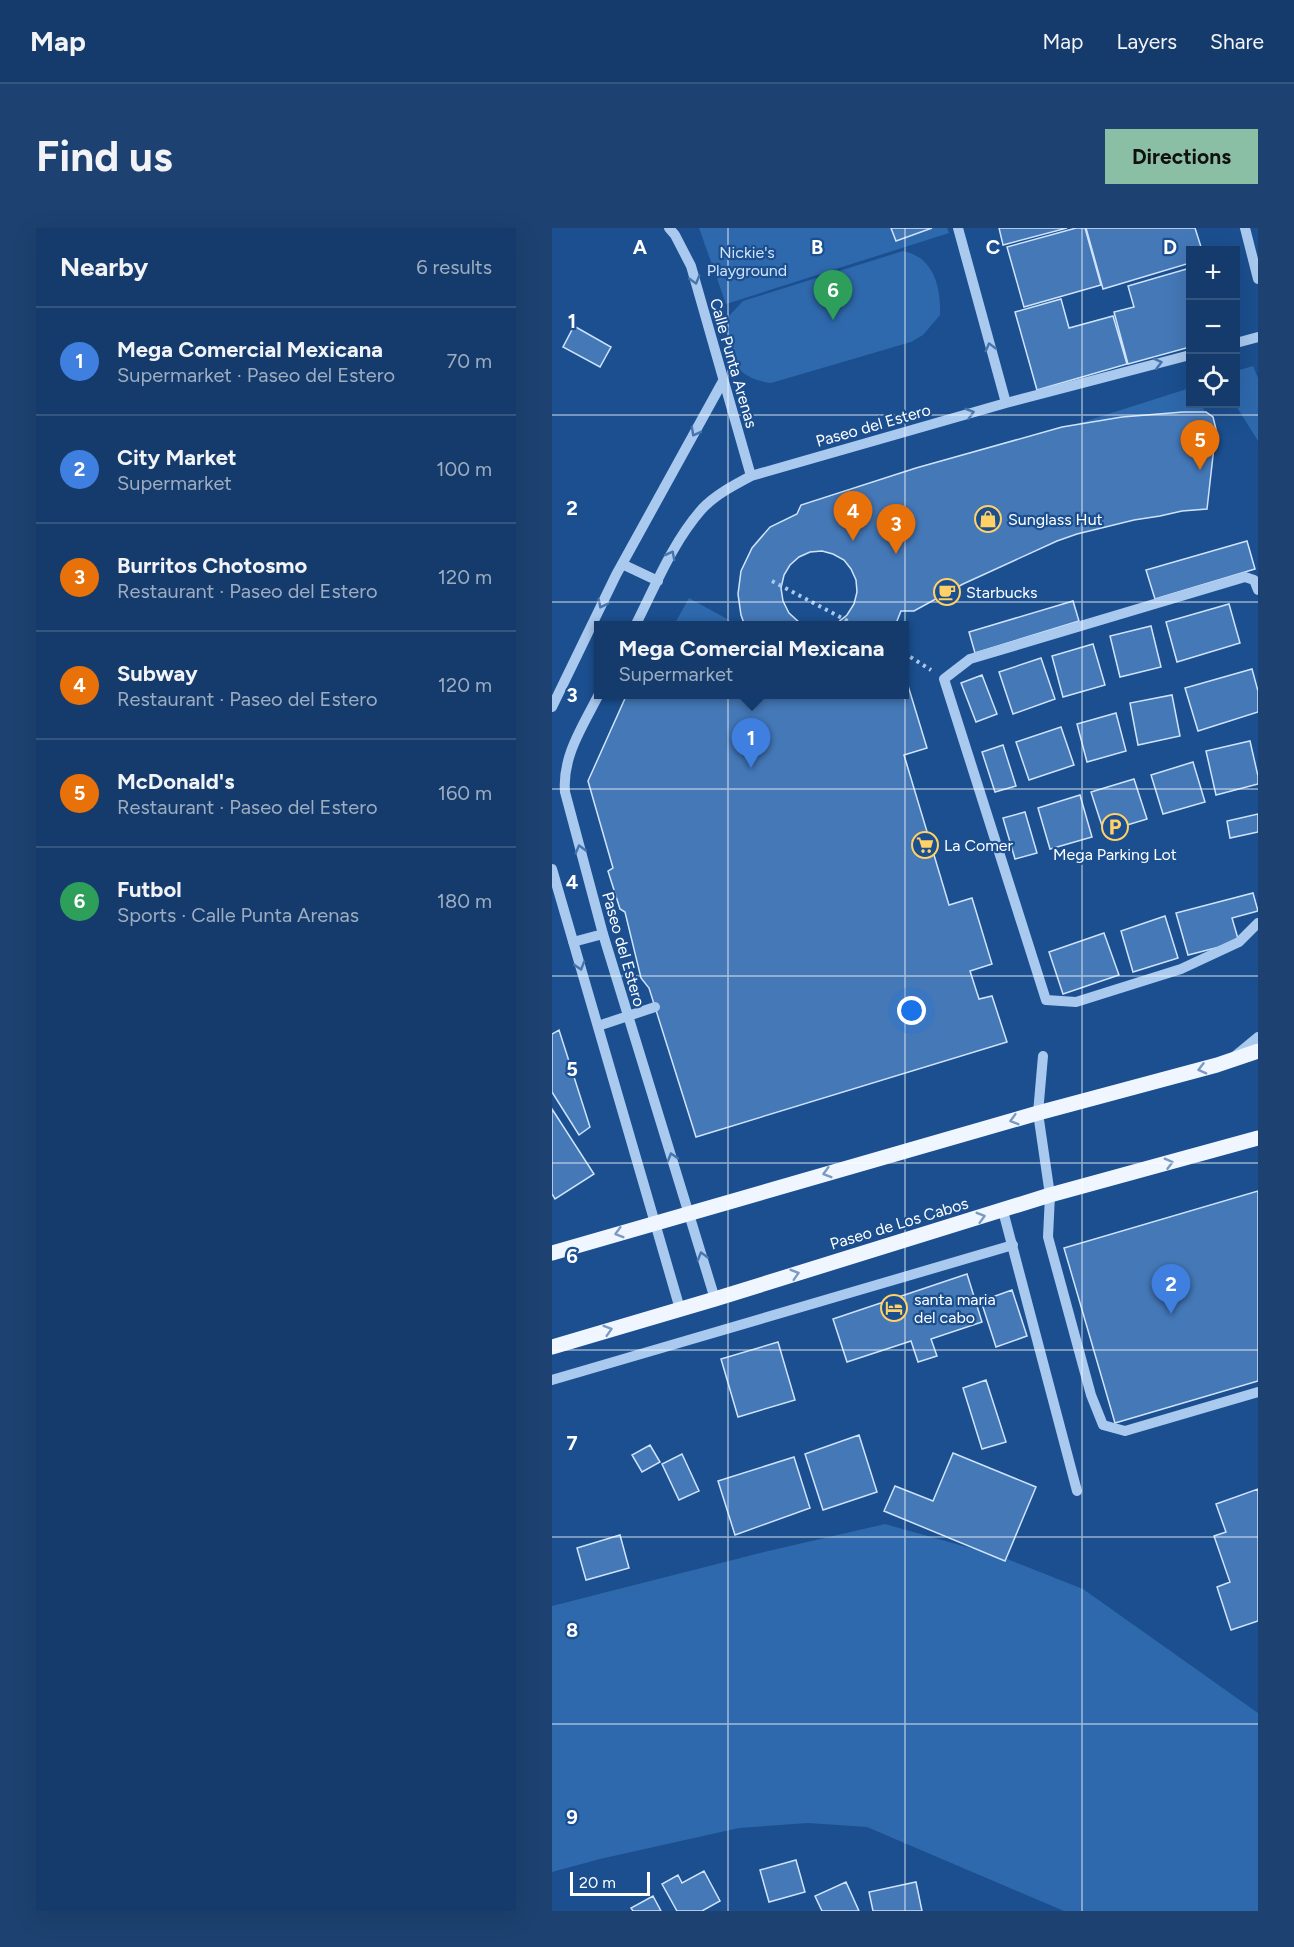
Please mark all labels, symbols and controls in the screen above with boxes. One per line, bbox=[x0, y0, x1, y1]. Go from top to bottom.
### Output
text: Map bbox=[30, 24, 86, 58]
text: Map bbox=[1043, 29, 1083, 54]
text: Layers bbox=[1116, 29, 1177, 54]
text: Share bbox=[1210, 29, 1264, 54]
button: Directions bbox=[1105, 129, 1258, 184]
text: Find us bbox=[36, 131, 173, 182]
text: A bbox=[633, 235, 648, 259]
text: B bbox=[811, 235, 823, 259]
text: C bbox=[986, 235, 1000, 259]
text: D bbox=[1163, 235, 1177, 259]
park label: Nickie's Playground bbox=[707, 243, 787, 280]
map controls bbox=[1186, 246, 1240, 408]
button: + bbox=[1186, 246, 1240, 300]
text: Nearby bbox=[60, 251, 148, 283]
text: 6 results bbox=[416, 255, 492, 279]
pin: 6 bbox=[814, 270, 852, 320]
one-way arrow bbox=[687, 275, 700, 285]
street label: Calle Punta Arenas bbox=[706, 296, 761, 430]
button: − bbox=[1186, 300, 1240, 354]
text: 1 bbox=[568, 309, 576, 333]
text: Mega Comercial Mexicana bbox=[117, 336, 383, 363]
one-way arrow bbox=[985, 342, 998, 352]
text: 1 bbox=[75, 349, 84, 373]
text: 70 m bbox=[446, 349, 492, 373]
button: locate bbox=[1186, 354, 1240, 408]
one-way arrow bbox=[1153, 358, 1163, 371]
text: Supermarket · Paseo del Estero bbox=[117, 363, 395, 387]
street label: Paseo del Estero bbox=[813, 400, 933, 451]
one-way arrow bbox=[964, 408, 974, 421]
pin: 5 bbox=[1180, 420, 1220, 470]
one-way arrow bbox=[691, 426, 702, 436]
text: City Market bbox=[117, 444, 237, 471]
text: 2 bbox=[74, 457, 85, 481]
text: 100 m bbox=[436, 457, 492, 481]
text: Supermarket bbox=[117, 471, 232, 495]
pin: 4 bbox=[834, 492, 872, 541]
text: 2 bbox=[566, 496, 578, 520]
pin: 3 bbox=[876, 504, 916, 554]
shop icon: Sunglass Hut bbox=[973, 504, 1003, 534]
place label: Sunglass Hut bbox=[1008, 510, 1103, 529]
one-way arrow bbox=[664, 551, 675, 561]
text: Burritos Chotosmo bbox=[117, 552, 307, 579]
text: 3 bbox=[74, 565, 85, 589]
text: 120 m bbox=[438, 565, 492, 589]
cafe icon: Starbucks bbox=[932, 577, 962, 607]
text: Restaurant · Paseo del Estero bbox=[117, 579, 378, 603]
place label: Starbucks bbox=[966, 583, 1038, 602]
one-way arrow bbox=[597, 597, 609, 608]
popup bbox=[594, 621, 909, 699]
text: Mega Comercial Mexicana bbox=[619, 635, 884, 662]
text: Subway bbox=[117, 660, 198, 687]
text: Supermarket bbox=[619, 662, 733, 686]
text: 4 bbox=[73, 673, 86, 697]
text: 120 m bbox=[438, 673, 492, 697]
text: 3 bbox=[566, 683, 578, 707]
text: Restaurant · Paseo del Estero bbox=[117, 687, 378, 711]
pin: 1 bbox=[732, 718, 770, 768]
text: McDonald's bbox=[117, 768, 234, 795]
text: 5 bbox=[74, 781, 85, 805]
text: 160 m bbox=[438, 781, 492, 805]
text: Restaurant · Paseo del Estero bbox=[117, 795, 378, 819]
parking icon: Mega Parking Lot bbox=[1100, 812, 1130, 842]
supermarket icon: La Comer bbox=[910, 830, 940, 860]
place label: La Comer bbox=[944, 836, 1014, 855]
one-way arrow bbox=[575, 844, 588, 854]
place label: Mega Parking Lot bbox=[1053, 845, 1177, 864]
text: 4 bbox=[566, 870, 579, 894]
text: Futbol bbox=[117, 876, 182, 903]
text: 6 bbox=[74, 889, 85, 913]
text: 180 m bbox=[437, 889, 492, 913]
street label: Paseo del Estero bbox=[598, 889, 649, 1009]
text: Sports · Calle Punta Arenas bbox=[117, 903, 359, 927]
one-way arrow bbox=[573, 960, 585, 971]
your location bbox=[897, 996, 926, 1025]
text: 5 bbox=[566, 1057, 578, 1081]
one-way arrow bbox=[1197, 1061, 1207, 1074]
one-way arrow bbox=[1009, 1113, 1020, 1125]
one-way arrow bbox=[667, 1152, 679, 1163]
one-way arrow bbox=[1163, 1158, 1173, 1170]
one-way arrow bbox=[822, 1166, 832, 1179]
street label: Paseo de Los Cabos bbox=[828, 1193, 971, 1254]
one-way arrow bbox=[975, 1212, 986, 1224]
one-way arrow bbox=[614, 1226, 625, 1238]
text: 6 bbox=[566, 1244, 578, 1268]
one-way arrow bbox=[697, 1251, 709, 1262]
pin: 2 bbox=[1152, 1264, 1190, 1314]
one-way arrow bbox=[789, 1269, 800, 1282]
place label: santa maria del cabo bbox=[914, 1290, 996, 1327]
hotel icon: santa maria del cabo bbox=[879, 1293, 909, 1323]
one-way arrow bbox=[602, 1325, 613, 1337]
text: 7 bbox=[566, 1431, 578, 1455]
text: 8 bbox=[566, 1618, 578, 1642]
text: 9 bbox=[566, 1805, 578, 1829]
scale bar bbox=[570, 1869, 650, 1896]
text: 20 m bbox=[579, 1873, 616, 1892]

